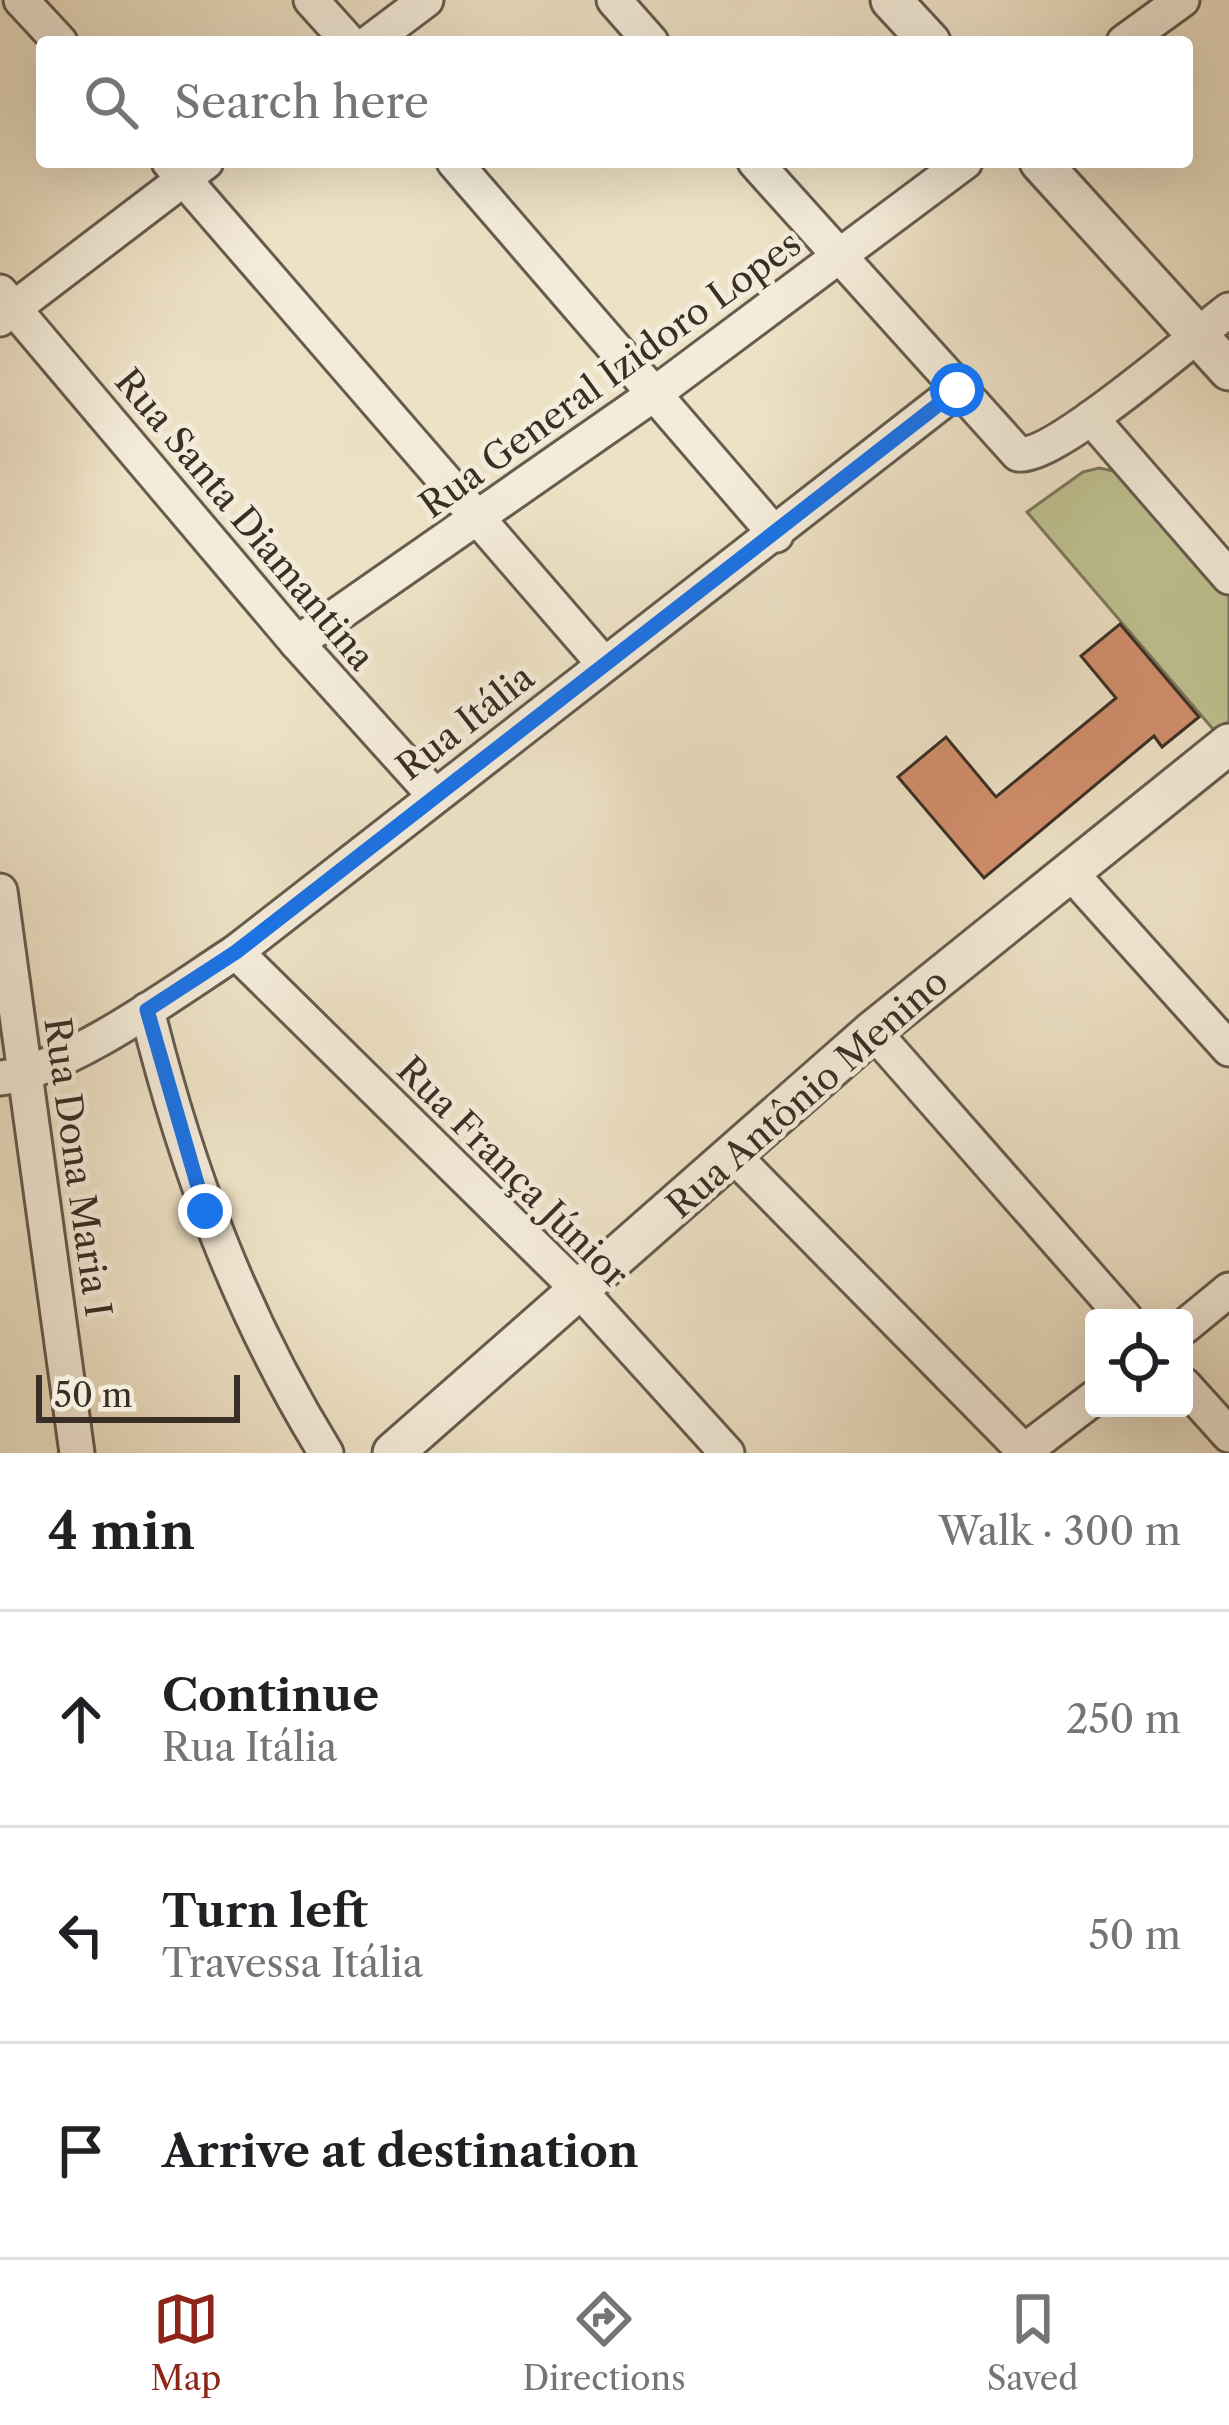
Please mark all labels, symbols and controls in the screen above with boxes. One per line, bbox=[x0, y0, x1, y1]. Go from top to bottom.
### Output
search box bbox=[36, 36, 1193, 168]
icon: search bbox=[78, 69, 144, 135]
text: Search here bbox=[174, 74, 429, 130]
street label: Rua General Izidoro Lopes bbox=[411, 221, 809, 527]
street label: Rua Santa Diamantina bbox=[106, 359, 384, 679]
route start bbox=[930, 363, 984, 417]
street label: Rua Itália bbox=[388, 655, 542, 789]
street label: Rua Antônio Menino bbox=[657, 959, 957, 1227]
street label: Rua Dona Maria I bbox=[35, 1015, 121, 1319]
street label: Rua França Júnior bbox=[388, 1047, 638, 1297]
route end bbox=[178, 1184, 232, 1238]
map controls bbox=[1085, 1309, 1193, 1417]
button: locate bbox=[1085, 1309, 1193, 1417]
scale bar bbox=[36, 1369, 240, 1422]
text: 50 m bbox=[54, 1375, 132, 1416]
text: 4 min bbox=[48, 1500, 195, 1562]
text: Walk · 300 m bbox=[938, 1507, 1181, 1555]
text: Continue bbox=[162, 1667, 379, 1723]
icon: ahead bbox=[48, 1686, 114, 1752]
text: 250 m bbox=[1066, 1695, 1181, 1743]
text: Rua Itália bbox=[162, 1723, 337, 1771]
text: Turn left bbox=[162, 1883, 368, 1939]
icon: left bbox=[48, 1902, 114, 1968]
text: 50 m bbox=[1088, 1911, 1181, 1959]
text: Travessa Itália bbox=[162, 1939, 423, 1987]
icon: arrive bbox=[48, 2118, 114, 2184]
text: Arrive at destination bbox=[162, 2123, 639, 2179]
tab: Map bbox=[151, 2286, 221, 2399]
tab: Directions bbox=[523, 2286, 686, 2399]
tab: Saved bbox=[987, 2286, 1078, 2399]

